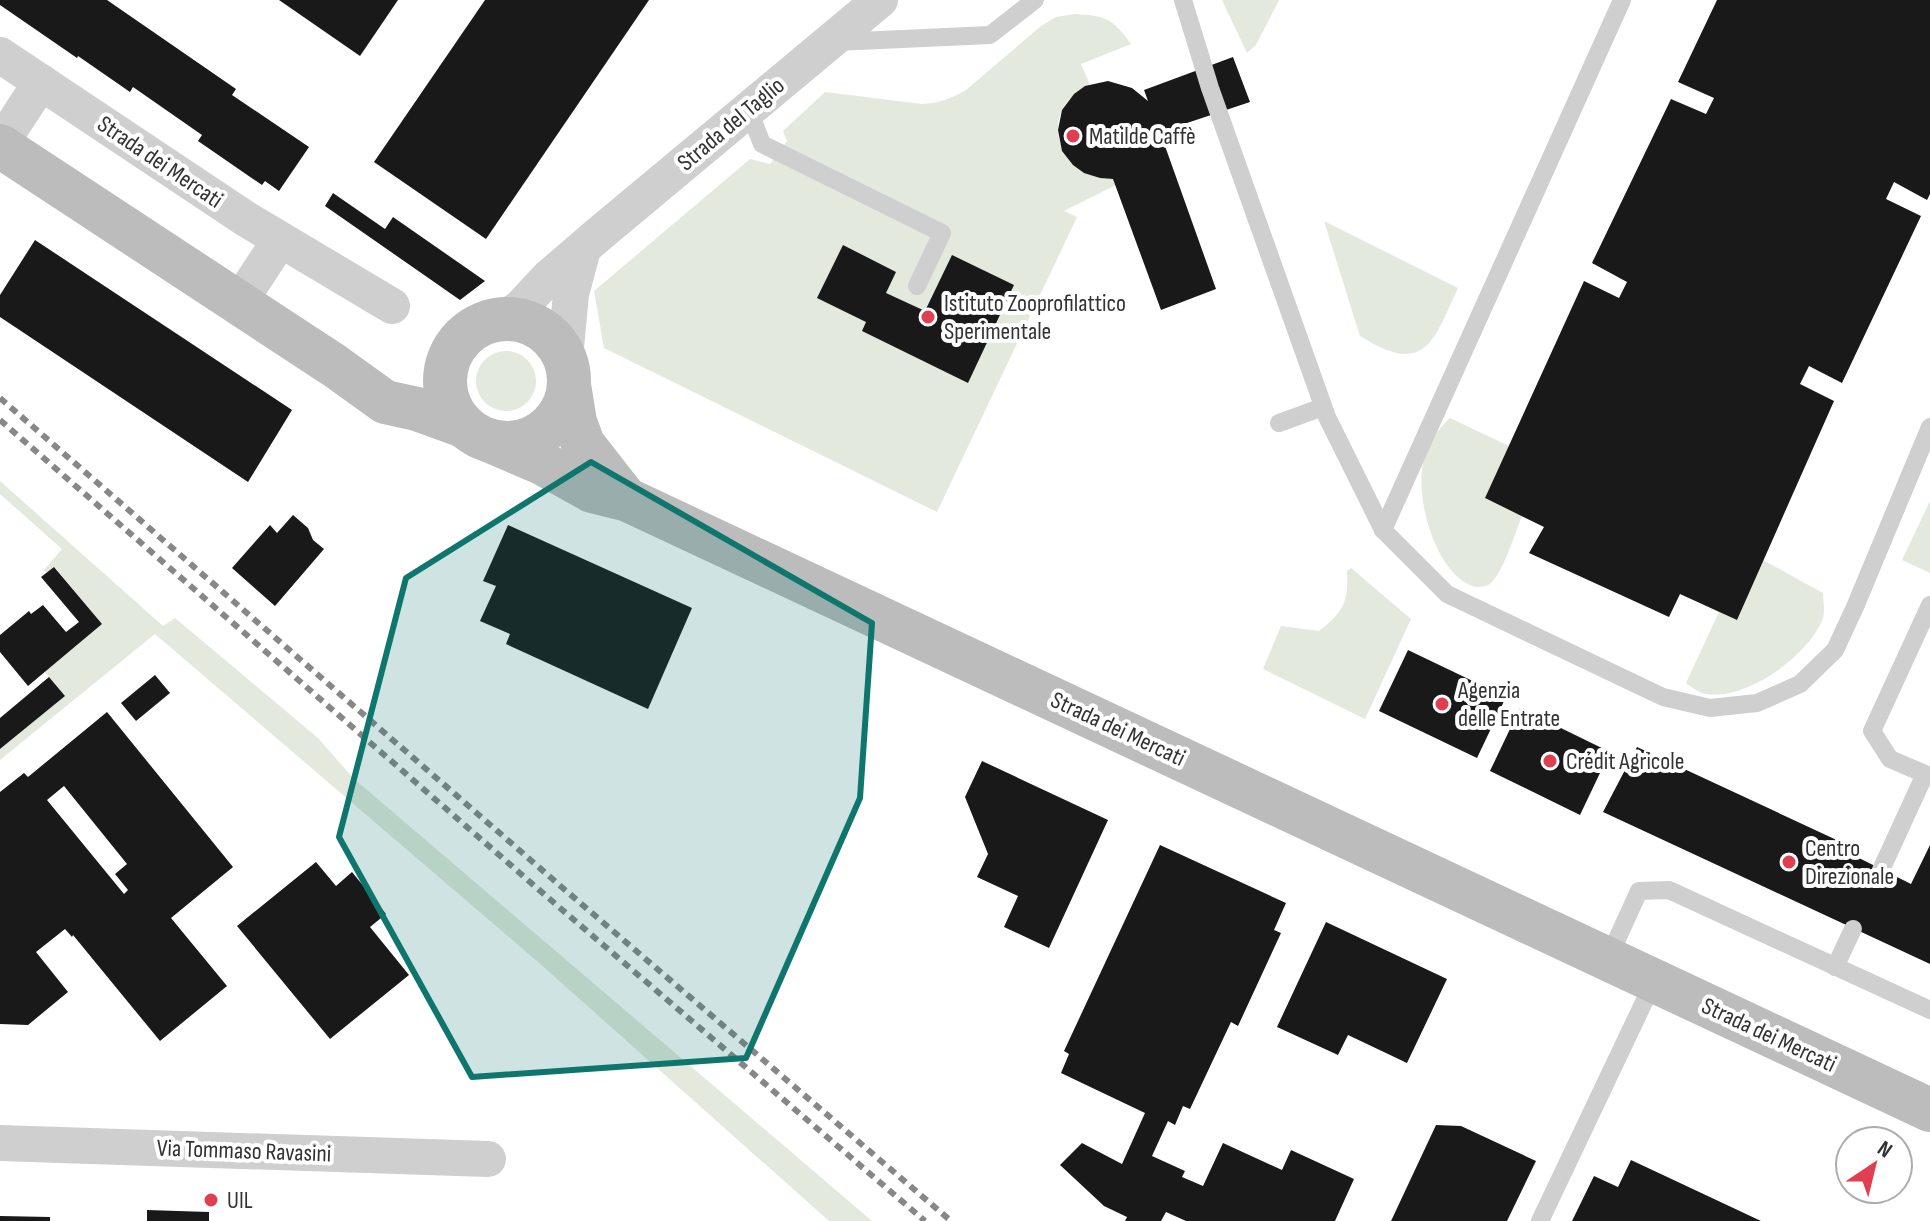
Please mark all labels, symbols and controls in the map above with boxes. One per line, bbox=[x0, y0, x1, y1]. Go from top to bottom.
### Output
street label: Strada del Taglio bbox=[672, 71, 790, 177]
street label: Strada dei Mercati bbox=[92, 109, 228, 215]
place label: Matilde Caffè bbox=[1089, 122, 1196, 151]
marker: Matilde Caffè bbox=[1064, 127, 1082, 145]
place label: Istituto Zooprofilattico Sperimentale bbox=[944, 289, 1126, 346]
marker: Istituto Zooprofilattico Sperimentale bbox=[919, 308, 937, 326]
place label: Agenzia delle Entrate bbox=[1457, 676, 1560, 733]
street label: Strada dei Mercati bbox=[1046, 685, 1190, 773]
marker: Agenzia delle Entrate bbox=[1433, 695, 1451, 713]
place label: Crédit Agricole bbox=[1566, 747, 1684, 776]
marker: Crédit Agricole bbox=[1541, 752, 1559, 770]
place label: Centro Direzionale bbox=[1805, 834, 1894, 891]
marker: Centro Direzionale bbox=[1780, 853, 1798, 871]
street label: Strada dei Mercati bbox=[1697, 991, 1841, 1079]
north arrow bbox=[1834, 1125, 1914, 1205]
street label: Via Tommaso Ravasini bbox=[156, 1133, 332, 1169]
text: N bbox=[1872, 1135, 1897, 1164]
place label: UIL bbox=[227, 1186, 253, 1215]
marker: UIL bbox=[202, 1191, 220, 1209]

